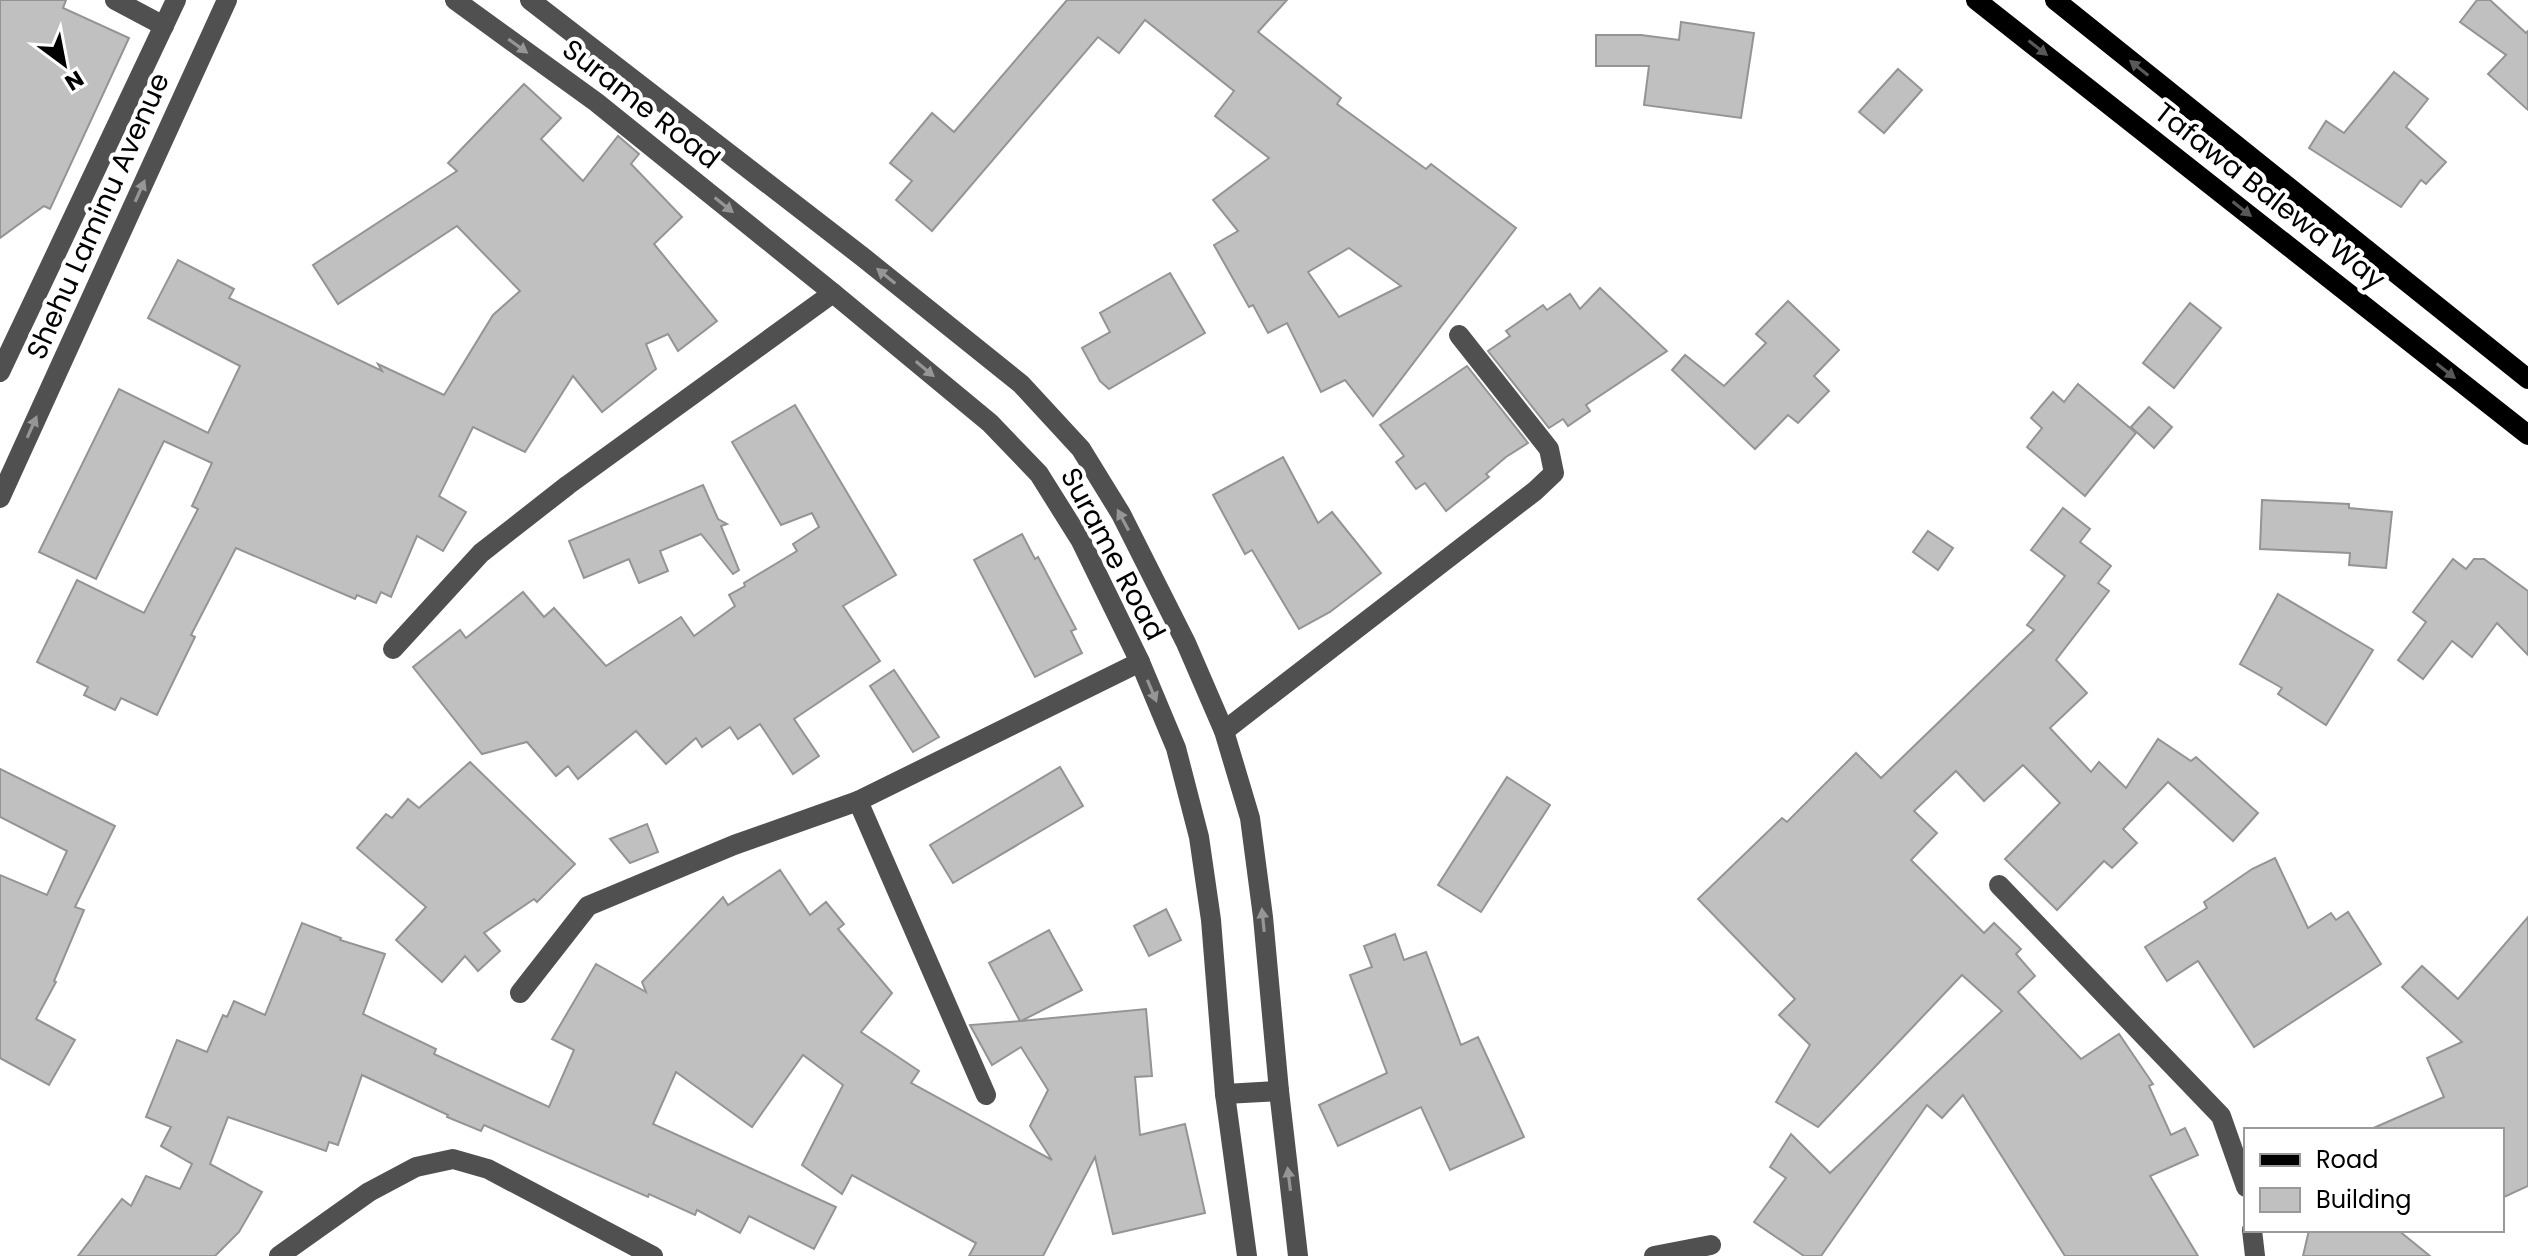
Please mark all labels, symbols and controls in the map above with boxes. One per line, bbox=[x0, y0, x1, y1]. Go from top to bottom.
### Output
north arrow bbox=[24, 24, 104, 104]
street label: Surame Road bbox=[554, 30, 728, 178]
one-way arrow bbox=[508, 37, 529, 53]
one-way arrow bbox=[2028, 40, 2048, 56]
one-way arrow bbox=[2129, 60, 2149, 76]
text: N bbox=[59, 63, 90, 98]
street label: Shehu Laminu Avenue bbox=[17, 66, 179, 366]
street label: Tafawa Balewa Way bbox=[2146, 93, 2394, 299]
one-way arrow bbox=[133, 179, 147, 203]
one-way arrow bbox=[714, 196, 734, 213]
one-way arrow bbox=[2232, 201, 2252, 217]
one-way arrow bbox=[876, 268, 896, 284]
one-way arrow bbox=[915, 360, 935, 377]
one-way arrow bbox=[2436, 362, 2456, 378]
one-way arrow bbox=[26, 416, 39, 439]
street label: Surame Road bbox=[1051, 461, 1175, 647]
one-way arrow bbox=[1117, 508, 1130, 531]
one-way arrow bbox=[1145, 679, 1158, 703]
one-way arrow bbox=[1257, 907, 1270, 932]
legend bbox=[2244, 1128, 2504, 1232]
text: Road bbox=[2316, 1143, 2378, 1176]
one-way arrow bbox=[1283, 1166, 1296, 1191]
text: Building bbox=[2316, 1183, 2412, 1216]

